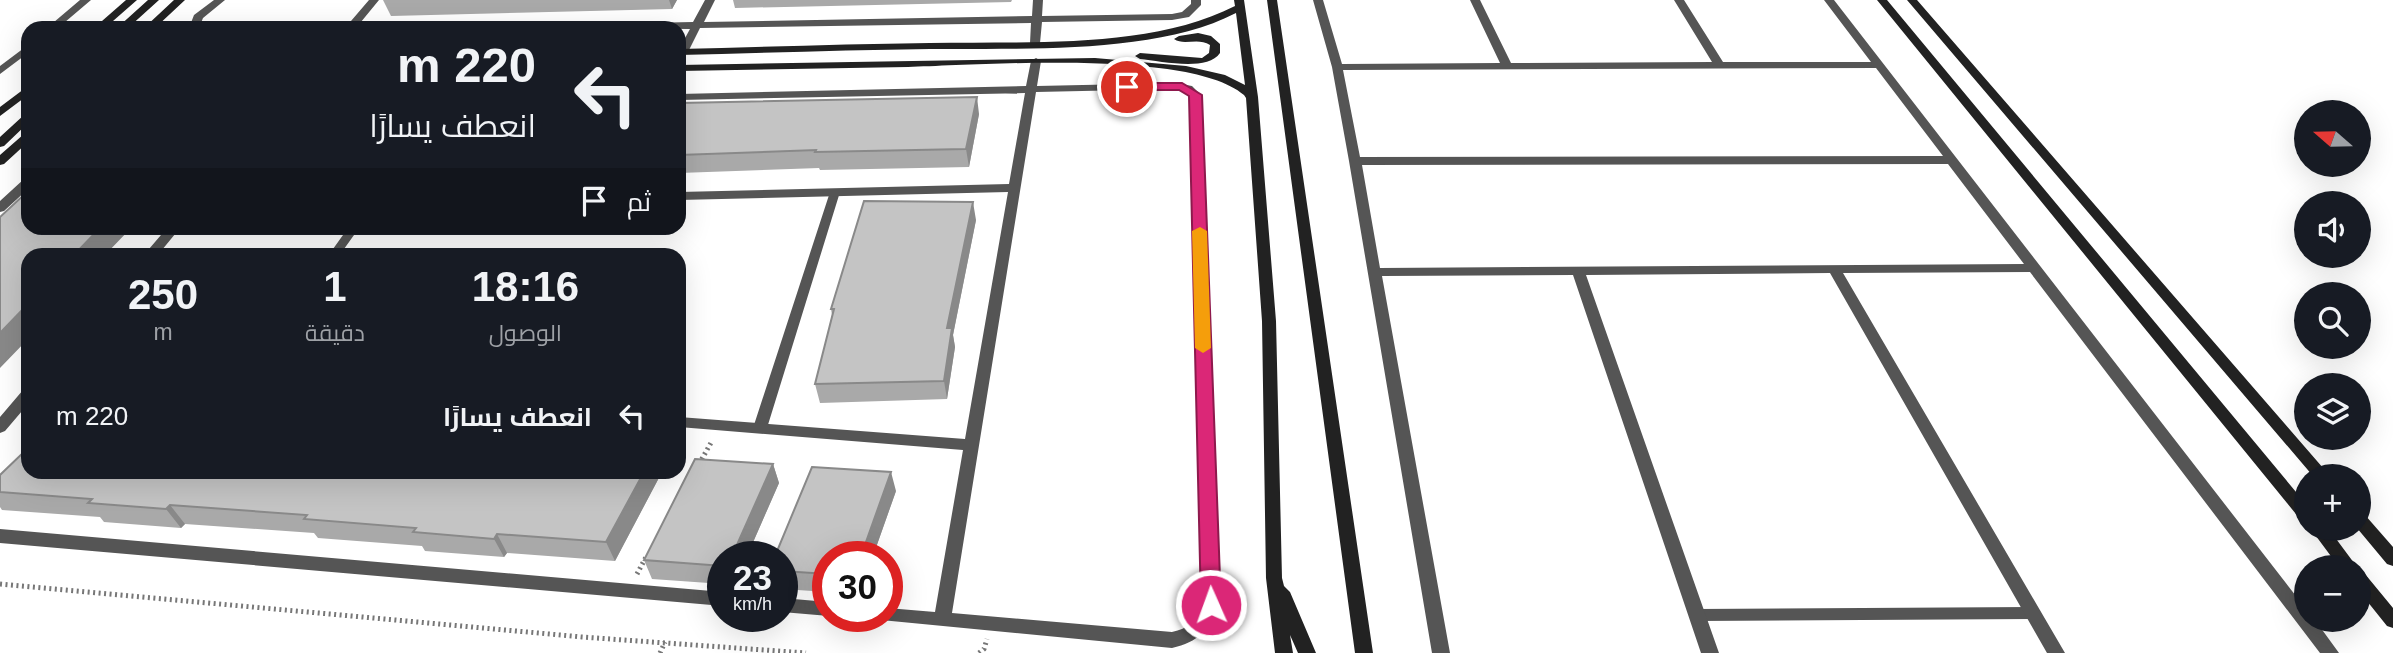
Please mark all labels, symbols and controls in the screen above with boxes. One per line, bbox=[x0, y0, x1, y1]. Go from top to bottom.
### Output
text: 220 m bbox=[397, 38, 536, 92]
icon: left bbox=[560, 49, 651, 140]
pin bbox=[1097, 57, 1157, 117]
icon: arrive bbox=[1108, 68, 1146, 106]
north arrow bbox=[2294, 100, 2371, 177]
map controls bbox=[2294, 100, 2371, 632]
text: انعطف يسارًا bbox=[369, 108, 536, 144]
icon: arrive bbox=[575, 182, 613, 220]
text: ثم bbox=[627, 187, 651, 217]
button: sound bbox=[2294, 191, 2371, 268]
text: 1 bbox=[323, 263, 347, 310]
text: 18:16 bbox=[472, 263, 579, 310]
text: 250 bbox=[128, 271, 198, 318]
button: search bbox=[2294, 282, 2371, 359]
text: m bbox=[153, 319, 173, 345]
text: دقيقة bbox=[305, 320, 365, 346]
text: الوصول bbox=[489, 320, 562, 346]
button: layers bbox=[2294, 373, 2371, 450]
icon: left bbox=[613, 397, 651, 435]
text: 220 m bbox=[56, 401, 128, 431]
text: انعطف يسارًا bbox=[443, 402, 592, 432]
button: + bbox=[2294, 464, 2371, 541]
speed limit sign: 30 bbox=[812, 541, 903, 632]
button: − bbox=[2294, 555, 2371, 632]
text: 23 bbox=[733, 558, 772, 597]
position arrow bbox=[1174, 568, 1248, 642]
text: km/h bbox=[733, 594, 772, 614]

